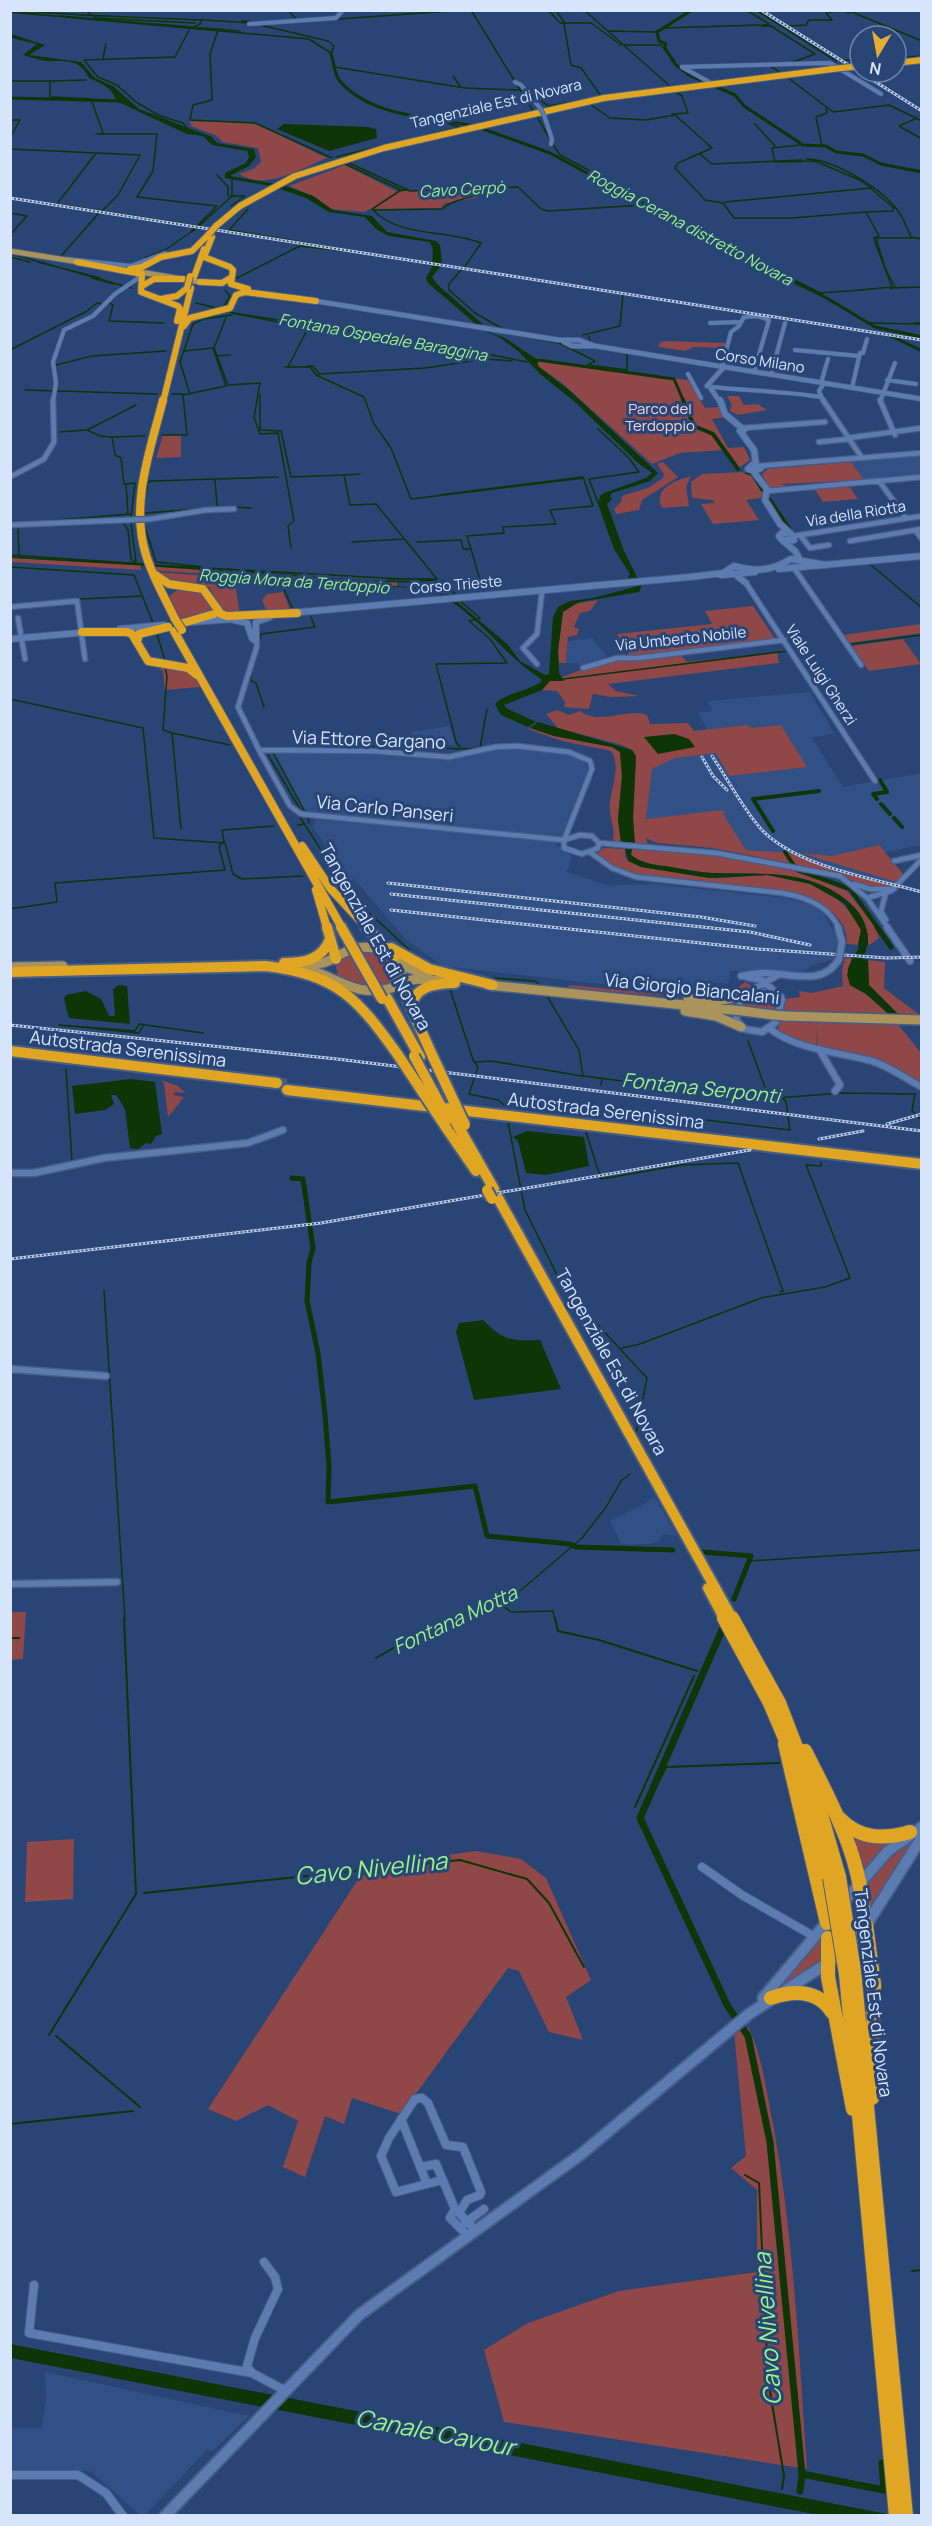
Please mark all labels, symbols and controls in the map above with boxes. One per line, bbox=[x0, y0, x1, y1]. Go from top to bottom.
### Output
north arrow bbox=[848, 24, 908, 84]
text: N bbox=[868, 57, 883, 81]
street label: Tangenziale Est di Novara bbox=[408, 74, 584, 133]
water label: Roggia Cerana distretto Novara bbox=[584, 163, 797, 291]
water label: Cavo Cerpò bbox=[418, 176, 507, 202]
water label: Fontana Ospedale Baraggina bbox=[277, 308, 490, 366]
street label: Corso Milano bbox=[714, 343, 806, 378]
park label: Parco del Terdoppio bbox=[625, 398, 695, 436]
street label: Via della Riotta bbox=[804, 495, 907, 532]
water label: Roggia Mora da Terdoppio bbox=[198, 563, 391, 599]
street label: Corso Trieste bbox=[409, 570, 503, 599]
street label: Viale Luigi Gherzi bbox=[781, 620, 862, 729]
street label: Via Umberto Nobile bbox=[615, 621, 748, 656]
street label: Via Ettore Gargano bbox=[292, 724, 446, 754]
street label: Via Carlo Panseri bbox=[315, 789, 455, 827]
street label: Tangenziale Est di Novara bbox=[314, 839, 437, 1034]
street label: Via Giorgio Biancalani bbox=[603, 967, 781, 1009]
street label: Autostrada Serenissima bbox=[28, 1024, 228, 1072]
water label: Fontana Serponti bbox=[621, 1066, 784, 1109]
street label: Autostrada Serenissima bbox=[506, 1086, 706, 1134]
street label: Tangenziale Est di Novara bbox=[550, 1264, 673, 1459]
water label: Fontana Motta bbox=[388, 1579, 522, 1660]
water label: Cavo Nivellina bbox=[293, 1843, 450, 1892]
street label: Tangenziale Est di Novara bbox=[849, 1887, 899, 2099]
water label: Cavo Nivellina bbox=[745, 2250, 788, 2407]
water label: Canale Cavour bbox=[353, 2400, 521, 2464]

